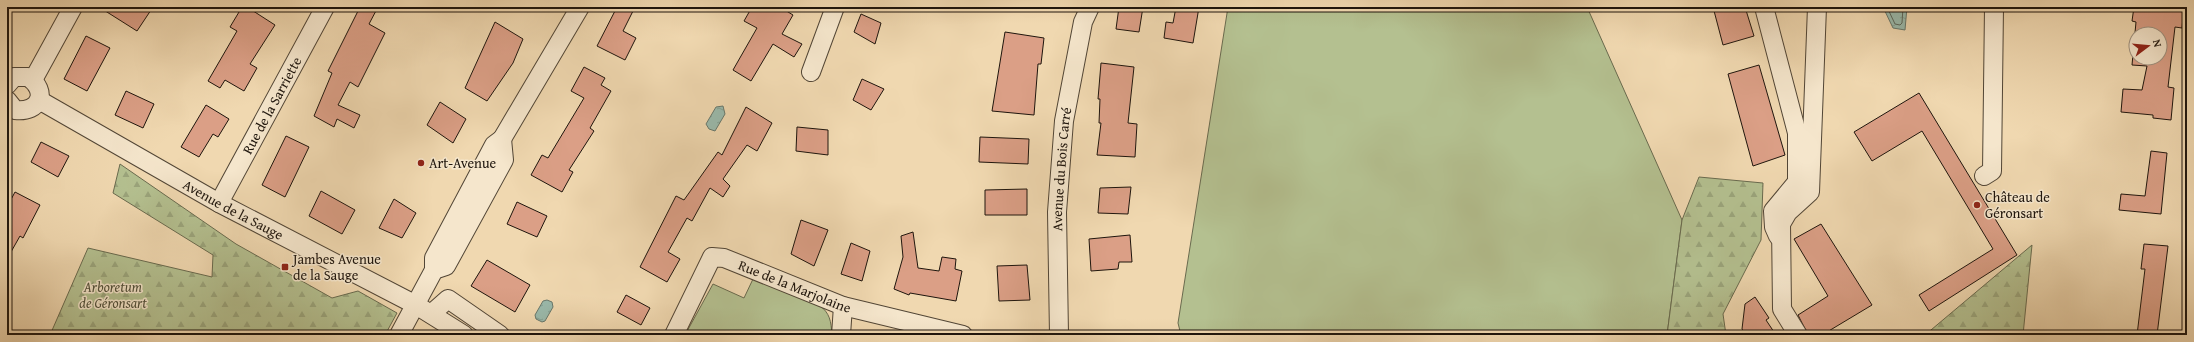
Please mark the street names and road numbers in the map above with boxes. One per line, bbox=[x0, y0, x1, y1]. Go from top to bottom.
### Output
street label: Rue de la Sarriette bbox=[237, 53, 307, 158]
street label: Avenue du Bois Carré bbox=[1047, 105, 1077, 231]
street label: Avenue de la Sauge bbox=[179, 174, 287, 245]
street label: Rue de la Marjolaine bbox=[735, 255, 853, 318]

